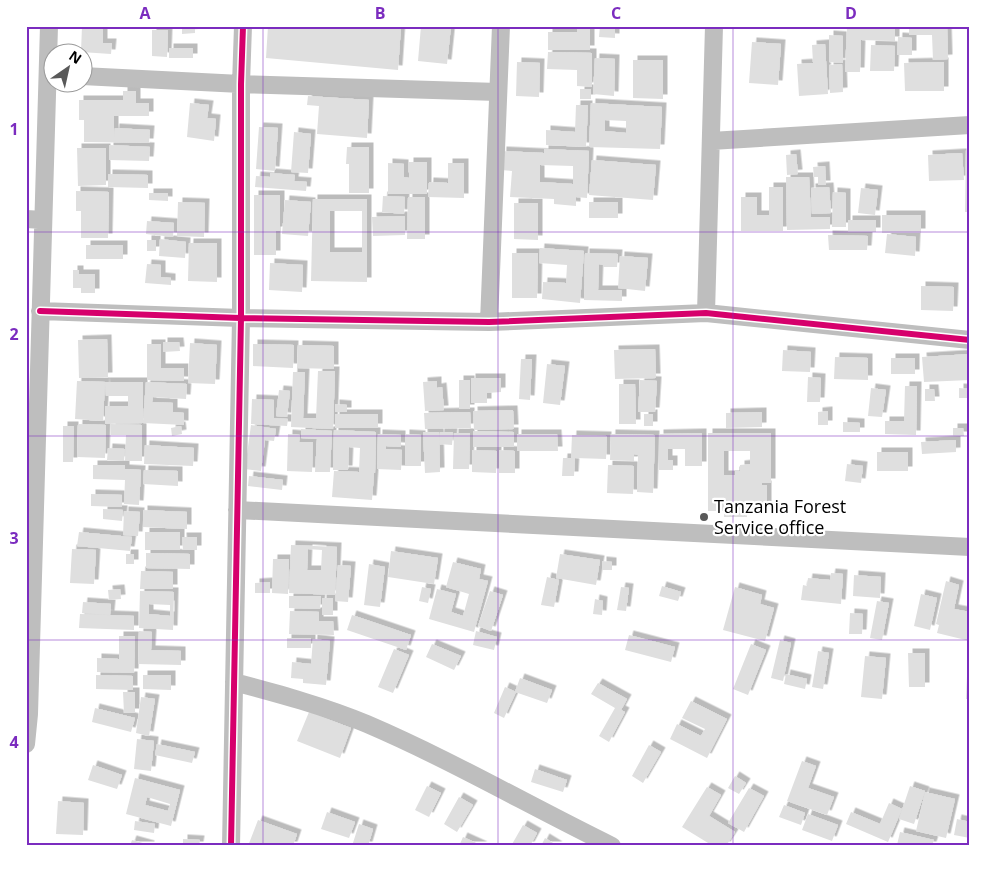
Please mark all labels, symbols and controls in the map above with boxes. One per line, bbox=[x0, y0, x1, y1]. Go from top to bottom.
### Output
text: A bbox=[139, 2, 151, 24]
text: B bbox=[375, 2, 385, 24]
text: C bbox=[611, 2, 621, 24]
text: D bbox=[845, 2, 857, 24]
north arrow bbox=[42, 42, 92, 92]
text: N bbox=[66, 46, 86, 68]
text: 1 bbox=[9, 118, 19, 140]
text: 2 bbox=[9, 323, 19, 345]
place label: Tanzania Forest Service office bbox=[714, 494, 846, 539]
marker: Tanzania Forest Service office bbox=[698, 511, 710, 523]
text: 3 bbox=[9, 527, 19, 549]
text: 4 bbox=[9, 731, 19, 753]

